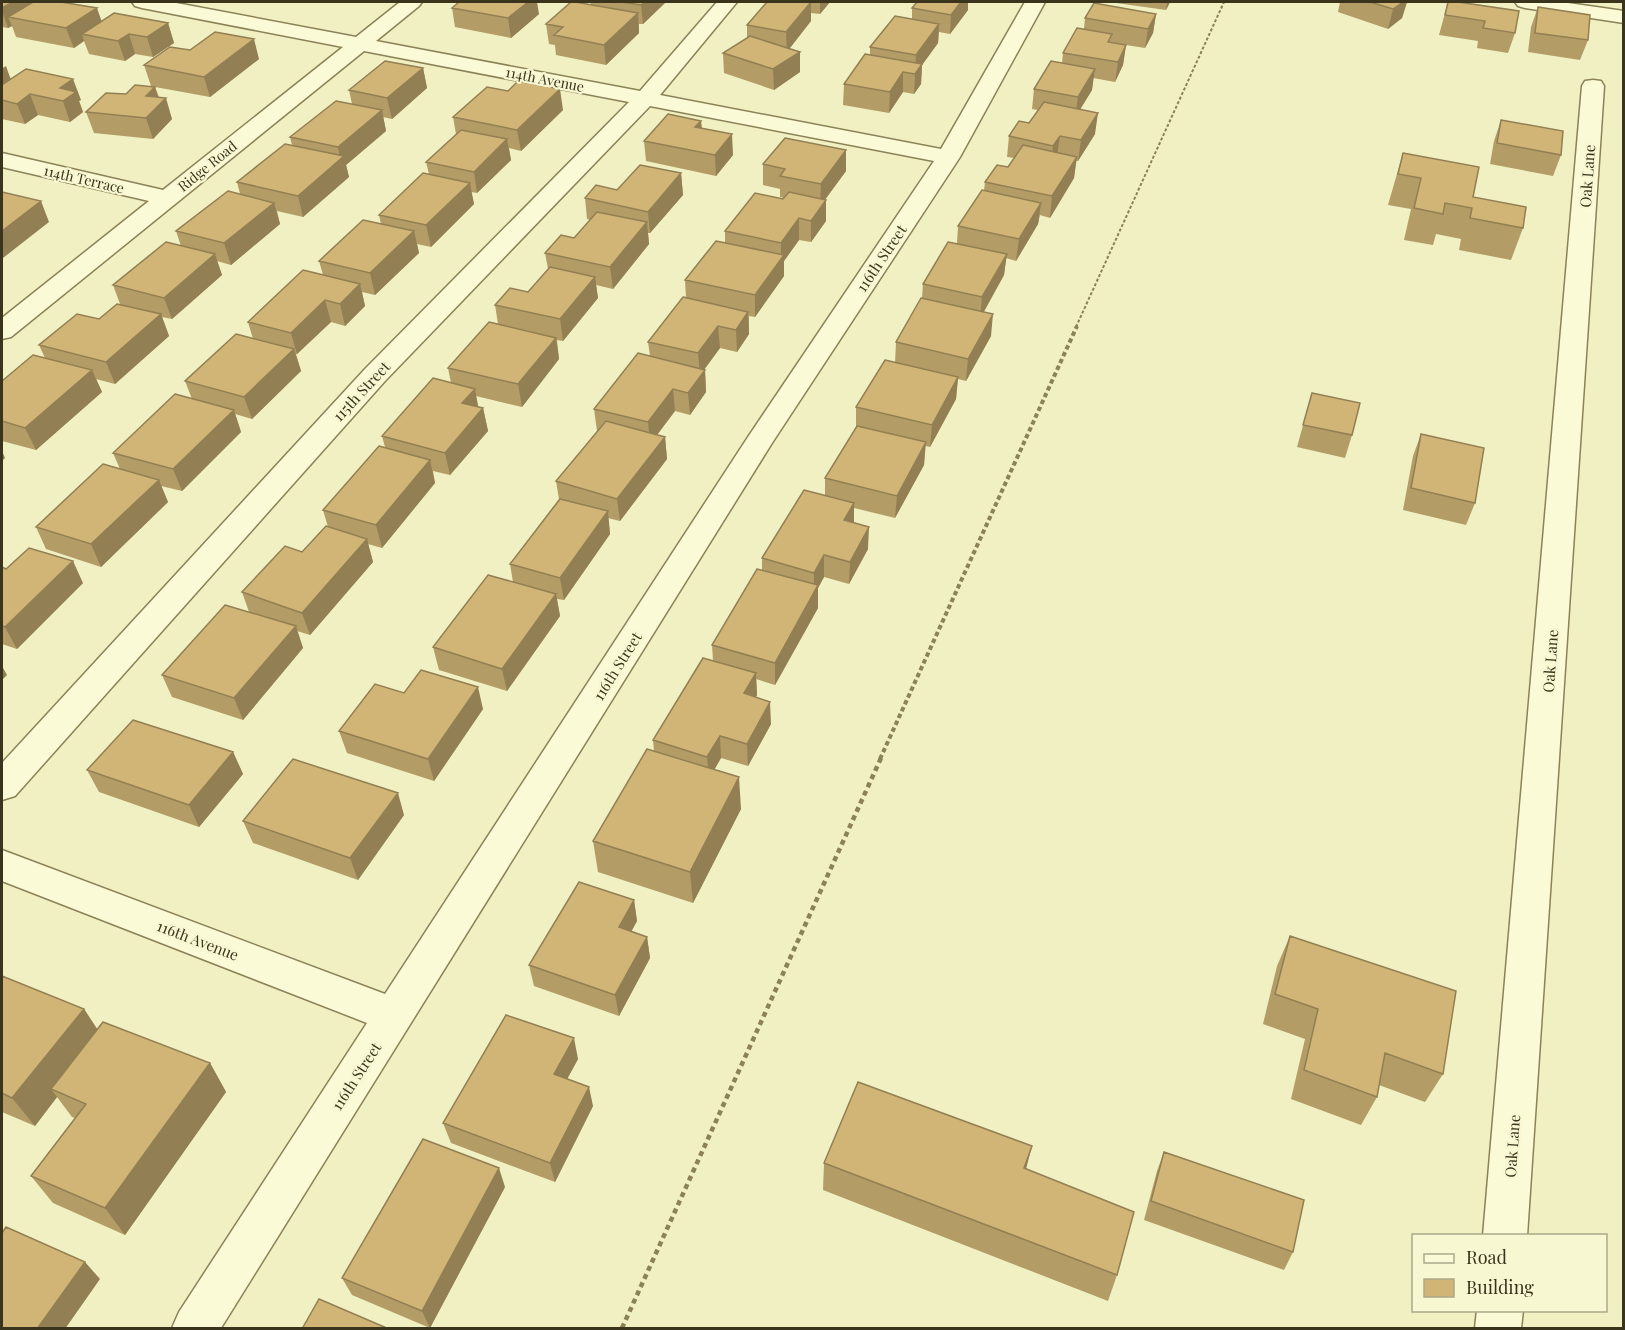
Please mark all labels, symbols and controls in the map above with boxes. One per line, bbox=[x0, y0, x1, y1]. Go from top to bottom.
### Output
street label: 114th Avenue bbox=[504, 62, 586, 96]
street label: Ridge Road bbox=[173, 136, 241, 196]
street label: Oak Lane bbox=[1575, 144, 1599, 208]
street label: 114th Terrace bbox=[42, 161, 126, 197]
street label: 116th Street bbox=[851, 220, 911, 296]
street label: 115th Street bbox=[328, 356, 394, 425]
street label: 116th Street bbox=[588, 627, 646, 704]
street label: Oak Lane bbox=[1538, 629, 1562, 693]
street label: 116th Avenue bbox=[154, 915, 242, 965]
street label: 116th Street bbox=[327, 1038, 386, 1114]
street label: Oak Lane bbox=[1500, 1114, 1524, 1178]
legend bbox=[1412, 1234, 1607, 1312]
text: Road bbox=[1466, 1245, 1507, 1269]
text: Building bbox=[1466, 1275, 1534, 1299]

